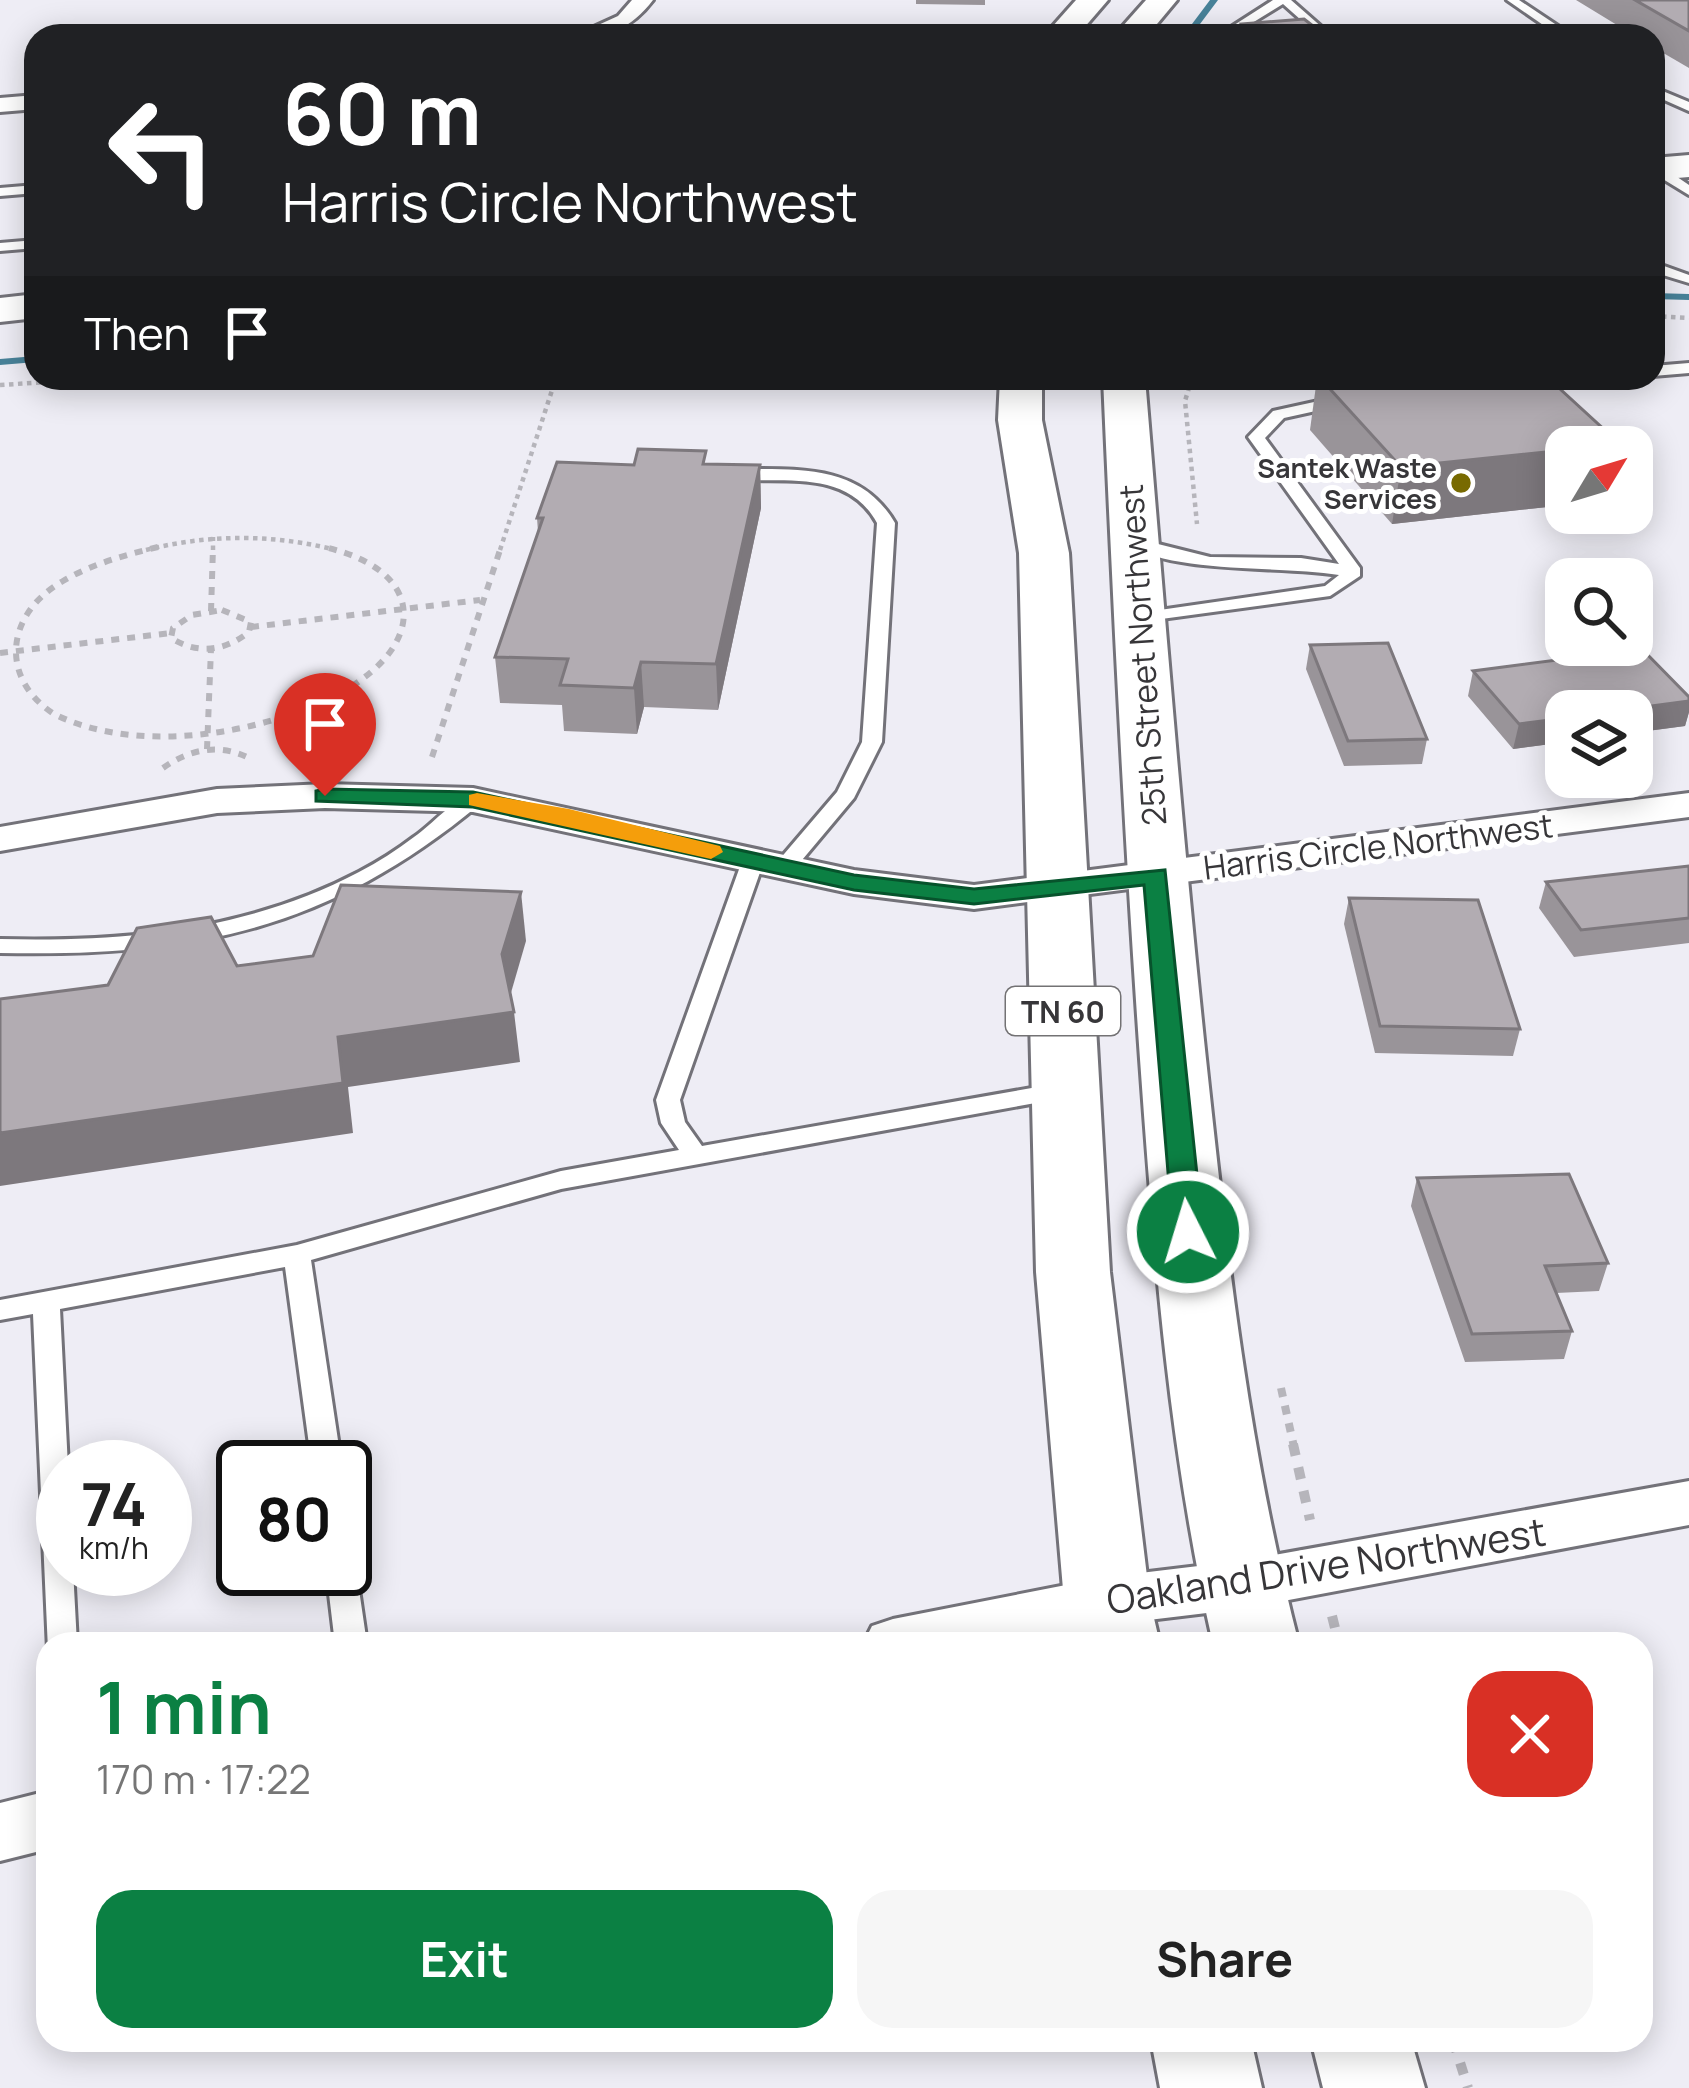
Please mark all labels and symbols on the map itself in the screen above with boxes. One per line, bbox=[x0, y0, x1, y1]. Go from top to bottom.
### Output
north arrow bbox=[1545, 426, 1653, 534]
place label: Santek Waste Services bbox=[1257, 449, 1437, 517]
marker: Santek Waste Services bbox=[1448, 470, 1474, 496]
street label: 25th Street Northwest bbox=[1108, 483, 1176, 827]
pin bbox=[274, 673, 376, 796]
street label: Harris Circle Northwest bbox=[1201, 802, 1555, 890]
road number: TN 60 bbox=[1006, 987, 1120, 1035]
position arrow bbox=[1125, 1169, 1251, 1295]
speed limit sign: 80 bbox=[216, 1440, 372, 1596]
street label: Oakland Drive Northwest bbox=[1103, 1504, 1549, 1626]

